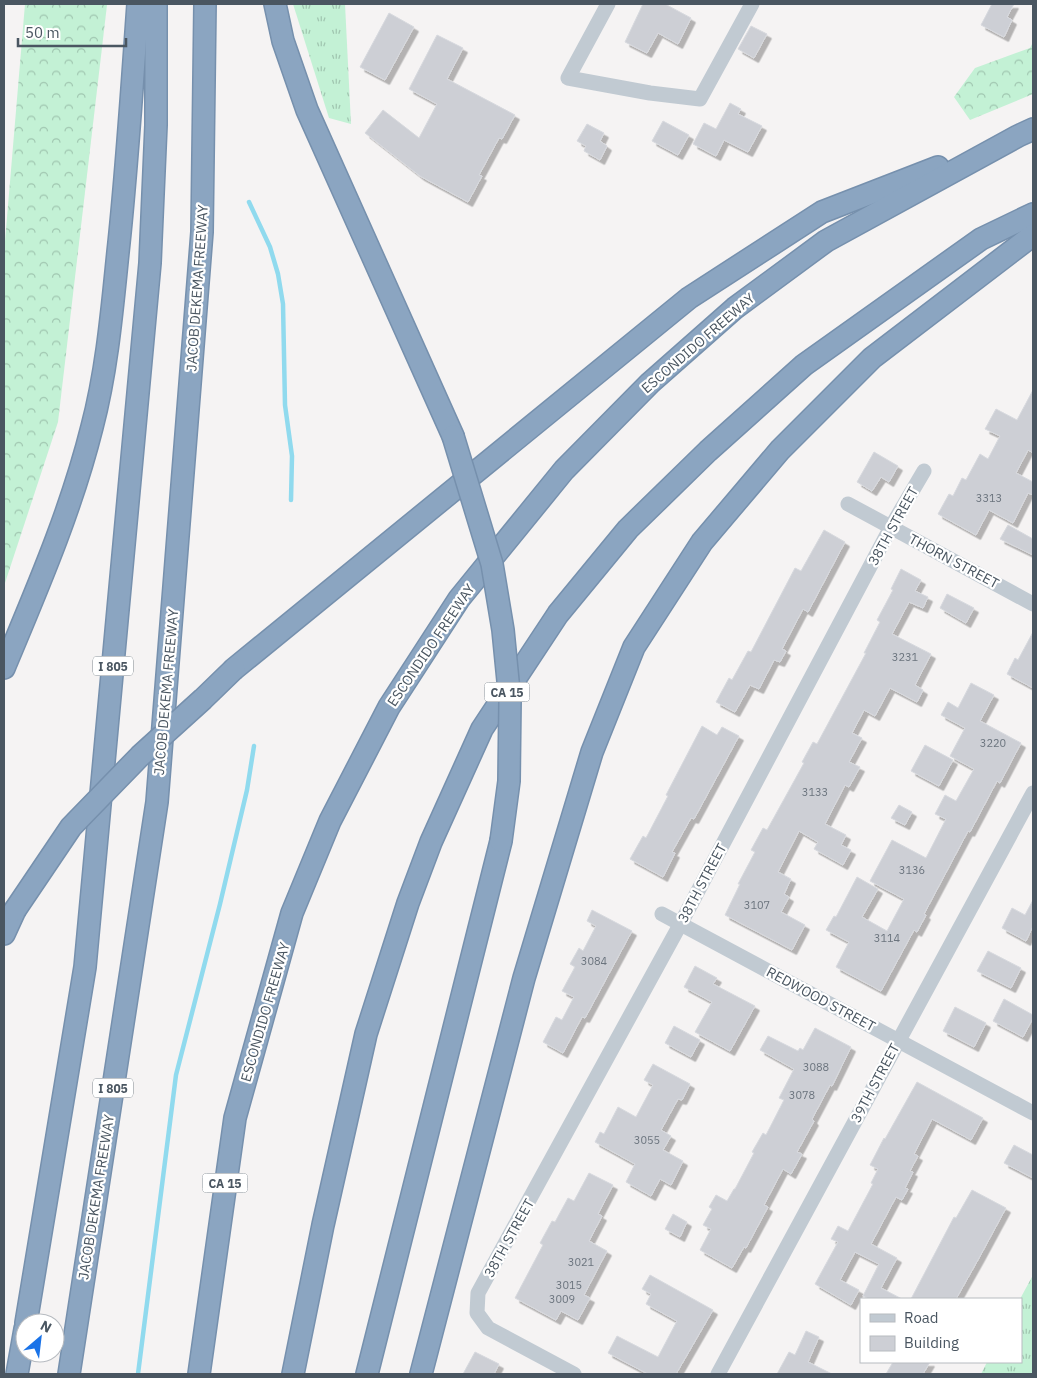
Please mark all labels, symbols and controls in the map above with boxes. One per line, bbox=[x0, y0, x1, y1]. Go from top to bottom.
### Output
scale bar bbox=[18, 15, 125, 47]
text: 50 m bbox=[25, 23, 60, 42]
street label: JACOB DEKEMA FREEWAY bbox=[182, 203, 212, 372]
street label: ESCONDIDO FREEWAY bbox=[638, 288, 759, 397]
street label: 38TH STREET bbox=[864, 483, 922, 569]
house number: 3313 bbox=[976, 491, 1002, 505]
street label: THORN STREET bbox=[906, 530, 1002, 592]
street label: ESCONDIDO FREEWAY bbox=[383, 580, 479, 710]
street label: JACOB DEKEMA FREEWAY bbox=[150, 607, 182, 776]
house number: 3231 bbox=[892, 650, 919, 664]
road number: I 805 bbox=[93, 656, 133, 676]
road number: CA 15 bbox=[484, 682, 530, 702]
house number: 3220 bbox=[980, 736, 1006, 750]
house number: 3133 bbox=[802, 785, 828, 799]
street label: 38TH STREET bbox=[674, 840, 730, 926]
house number: 3136 bbox=[899, 863, 925, 877]
house number: 3107 bbox=[744, 898, 770, 912]
house number: 3114 bbox=[874, 931, 901, 945]
street label: ESCONDIDO FREEWAY bbox=[236, 940, 294, 1084]
house number: 3084 bbox=[581, 954, 608, 968]
street label: REDWOOD STREET bbox=[763, 963, 879, 1035]
street label: 39TH STREET bbox=[847, 1040, 903, 1126]
house number: 3088 bbox=[803, 1060, 829, 1074]
road number: I 805 bbox=[93, 1078, 133, 1098]
house number: 3078 bbox=[789, 1088, 815, 1102]
street label: JACOB DEKEMA FREEWAY bbox=[74, 1112, 118, 1281]
house number: 3055 bbox=[634, 1133, 660, 1147]
road number: CA 15 bbox=[202, 1174, 248, 1192]
street label: 38TH STREET bbox=[480, 1195, 538, 1281]
house number: 3021 bbox=[568, 1255, 595, 1269]
house number: 3015 bbox=[556, 1278, 582, 1292]
house number: 3009 bbox=[549, 1292, 575, 1306]
legend bbox=[860, 1298, 1022, 1363]
text: Road bbox=[904, 1308, 939, 1327]
north arrow bbox=[15, 1313, 65, 1363]
text: N bbox=[37, 1316, 55, 1337]
text: Building bbox=[904, 1333, 959, 1352]

